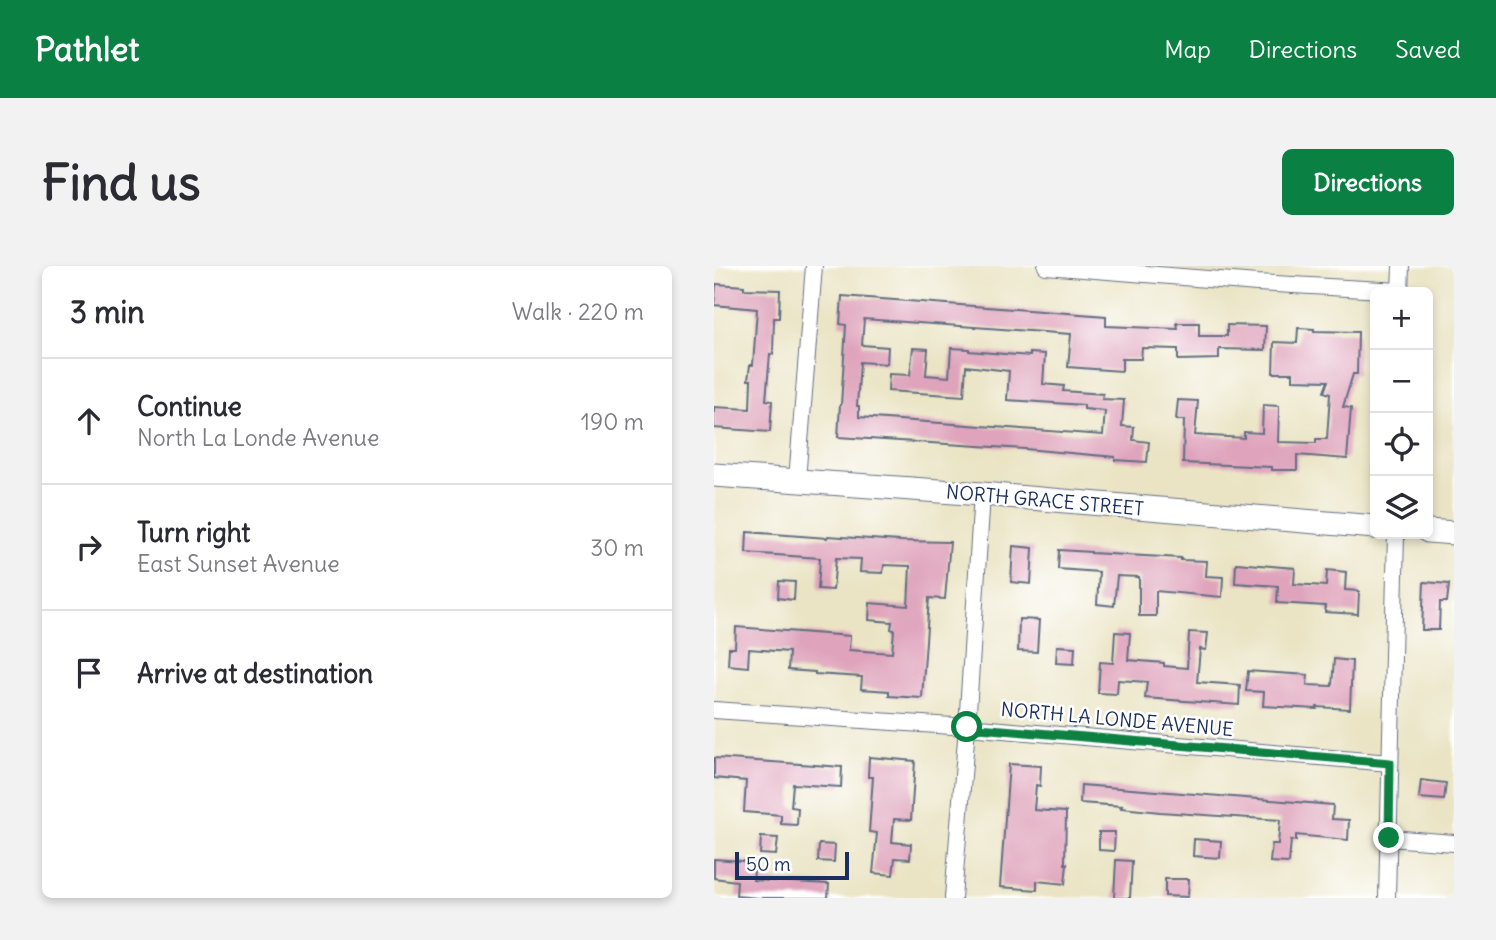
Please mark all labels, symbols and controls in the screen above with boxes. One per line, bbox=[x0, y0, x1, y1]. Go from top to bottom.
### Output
text: Pathlet bbox=[35, 28, 139, 70]
text: Map bbox=[1164, 34, 1211, 64]
text: Directions bbox=[1249, 34, 1357, 64]
text: Saved bbox=[1395, 34, 1461, 64]
button: Directions bbox=[1282, 149, 1454, 215]
text: Find us bbox=[42, 152, 200, 213]
map controls bbox=[1370, 287, 1433, 539]
button: + bbox=[1370, 287, 1433, 350]
text: 3 min bbox=[70, 293, 145, 331]
text: Walk · 220 m bbox=[512, 297, 644, 326]
button: − bbox=[1370, 350, 1433, 413]
text: Continue bbox=[137, 390, 242, 423]
icon: ahead bbox=[70, 402, 108, 440]
text: 190 m bbox=[581, 407, 644, 436]
button: locate bbox=[1370, 413, 1433, 476]
text: North La Londe Avenue bbox=[137, 423, 379, 452]
button: layers bbox=[1370, 476, 1433, 539]
street label: NORTH GRACE STREET bbox=[945, 479, 1145, 521]
text: Turn right bbox=[137, 516, 250, 549]
icon: right bbox=[70, 528, 108, 566]
text: 30 m bbox=[590, 533, 644, 562]
text: East Sunset Avenue bbox=[137, 549, 340, 578]
icon: arrive bbox=[70, 654, 108, 692]
text: Arrive at destination bbox=[137, 657, 373, 690]
street label: NORTH LA LONDE AVENUE bbox=[1000, 697, 1234, 741]
route start bbox=[951, 711, 982, 742]
route end bbox=[1373, 822, 1404, 853]
scale bar bbox=[735, 849, 849, 881]
text: 50 m bbox=[746, 852, 791, 876]

